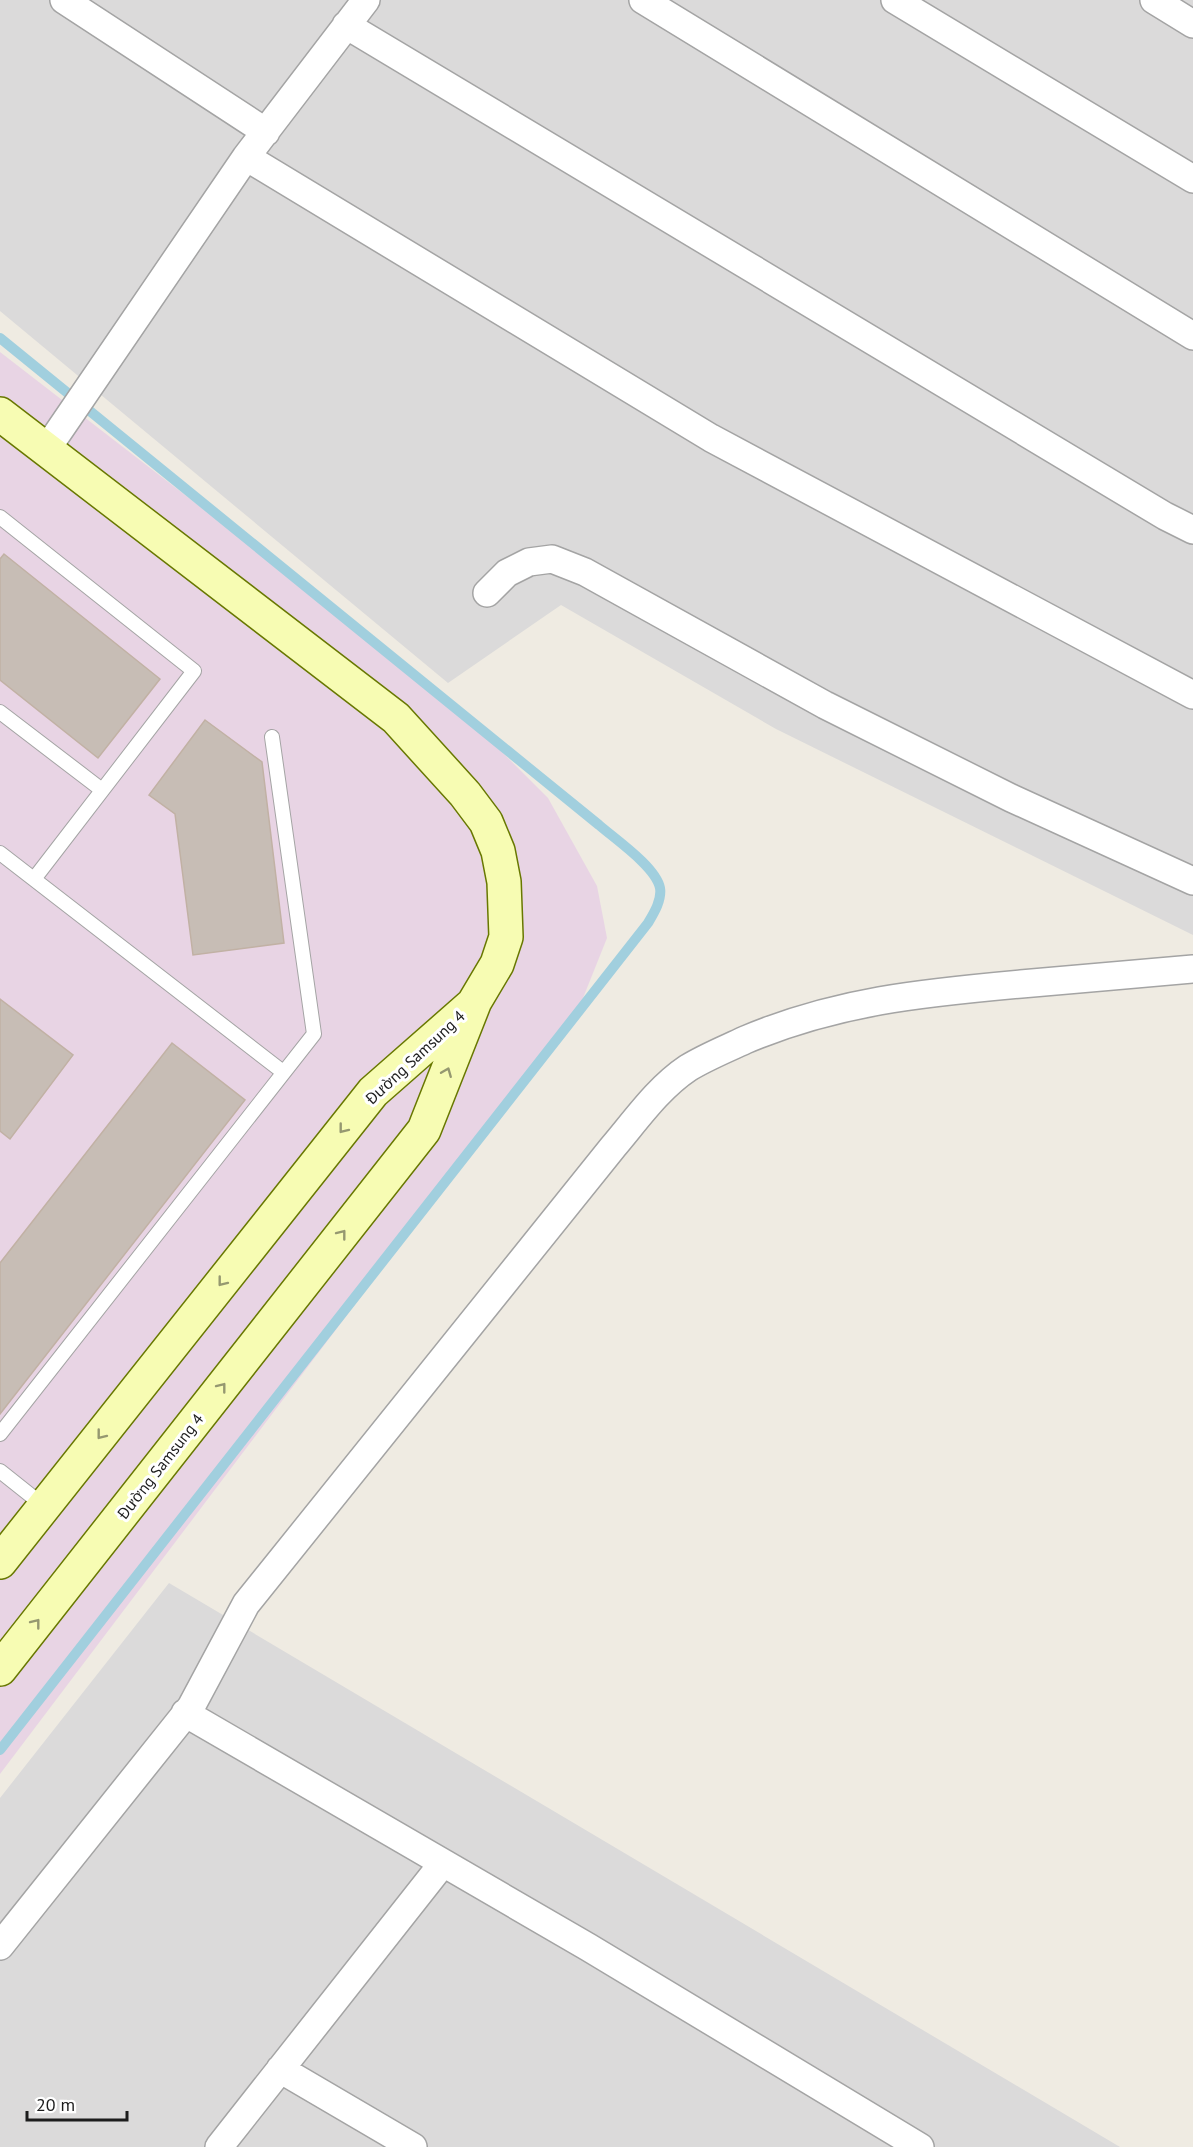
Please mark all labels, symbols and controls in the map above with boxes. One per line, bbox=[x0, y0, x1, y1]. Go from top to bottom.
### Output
street label: Đường Samsung 4 bbox=[360, 1006, 469, 1109]
one-way arrow bbox=[440, 1067, 452, 1078]
one-way arrow bbox=[340, 1123, 351, 1134]
one-way arrow bbox=[335, 1230, 346, 1241]
one-way arrow bbox=[218, 1275, 229, 1286]
one-way arrow bbox=[214, 1383, 225, 1394]
street label: Đường Samsung 4 bbox=[112, 1409, 208, 1524]
one-way arrow bbox=[97, 1428, 108, 1439]
one-way arrow bbox=[29, 1619, 40, 1630]
scale bar bbox=[27, 2084, 128, 2122]
text: 20 m bbox=[36, 2093, 75, 2116]

